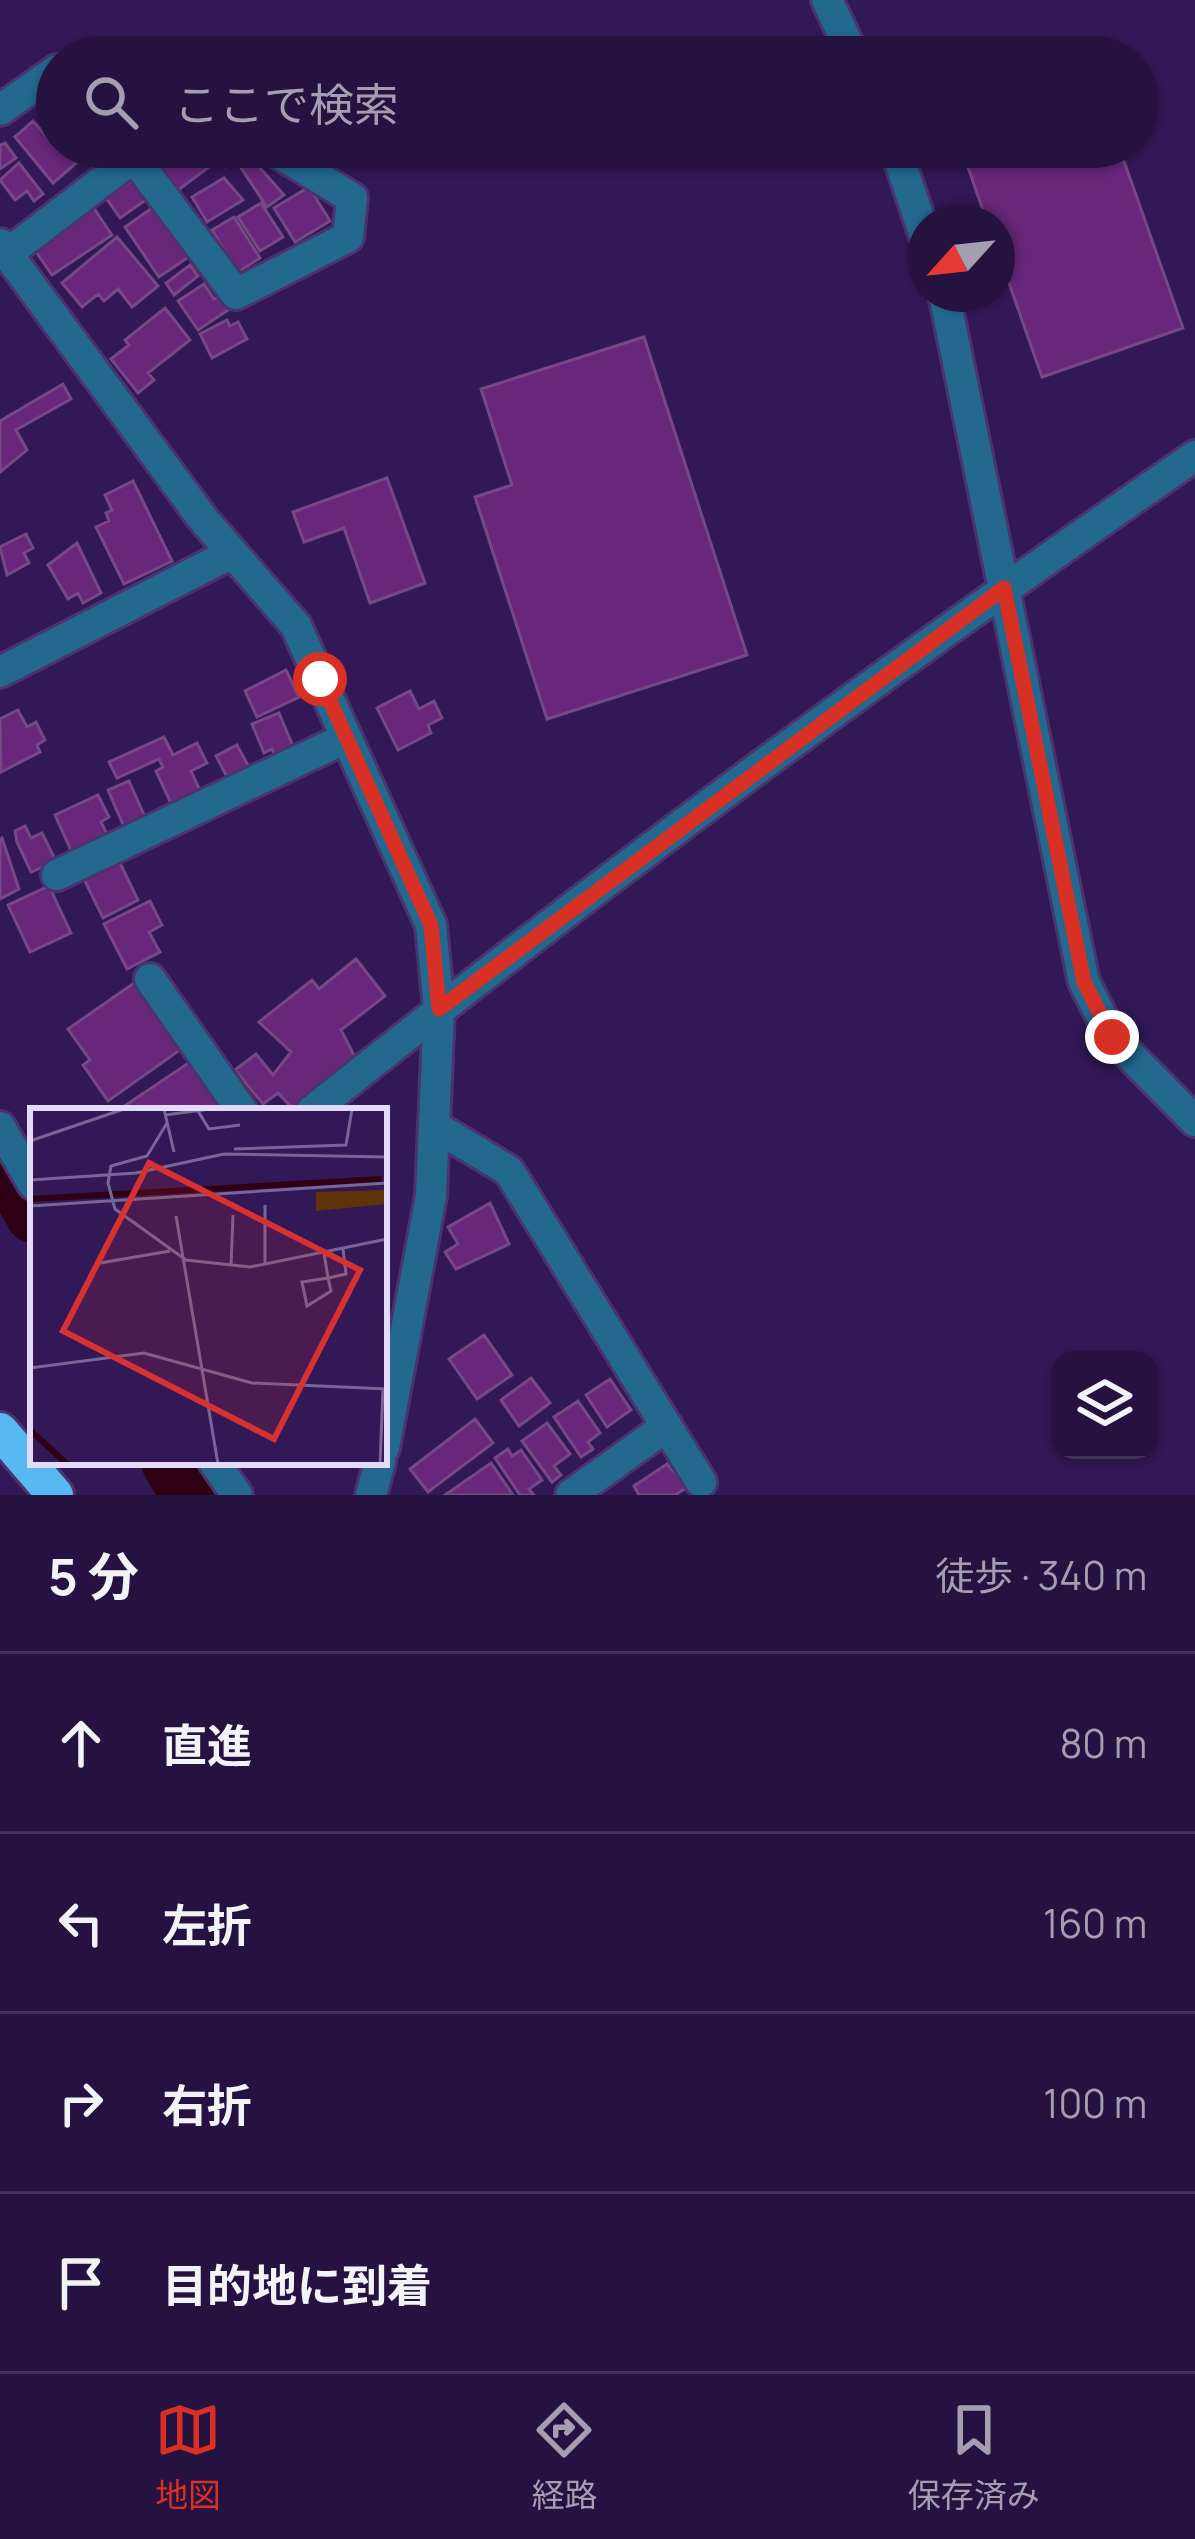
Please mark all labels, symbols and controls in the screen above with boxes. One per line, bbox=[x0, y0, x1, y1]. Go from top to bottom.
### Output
search box bbox=[36, 36, 1159, 168]
icon: search bbox=[78, 69, 144, 135]
text: ここで検索 bbox=[174, 73, 399, 135]
north arrow bbox=[907, 204, 1015, 312]
route start bbox=[293, 652, 347, 706]
route end bbox=[1085, 1010, 1139, 1064]
inset map bbox=[30, 1108, 387, 1465]
map controls bbox=[1051, 1351, 1159, 1459]
button: layers bbox=[1051, 1351, 1159, 1459]
text: 5 分 bbox=[48, 1541, 139, 1610]
text: 徒歩 · 340 m bbox=[935, 1548, 1147, 1602]
icon: ahead bbox=[48, 1710, 114, 1776]
text: 直進 bbox=[162, 1714, 252, 1776]
text: 80 m bbox=[1060, 1716, 1147, 1770]
icon: left bbox=[48, 1890, 114, 1956]
text: 左折 bbox=[162, 1894, 252, 1956]
text: 160 m bbox=[1043, 1896, 1147, 1950]
icon: right bbox=[48, 2070, 114, 2136]
text: 右折 bbox=[162, 2074, 252, 2136]
text: 100 m bbox=[1043, 2076, 1147, 2130]
icon: arrive bbox=[48, 2250, 114, 2316]
text: 目的地に到着 bbox=[162, 2254, 432, 2316]
tab: 地図 bbox=[155, 2397, 221, 2517]
tab: 経路 bbox=[531, 2397, 597, 2517]
tab: 保存済み bbox=[908, 2397, 1040, 2517]

